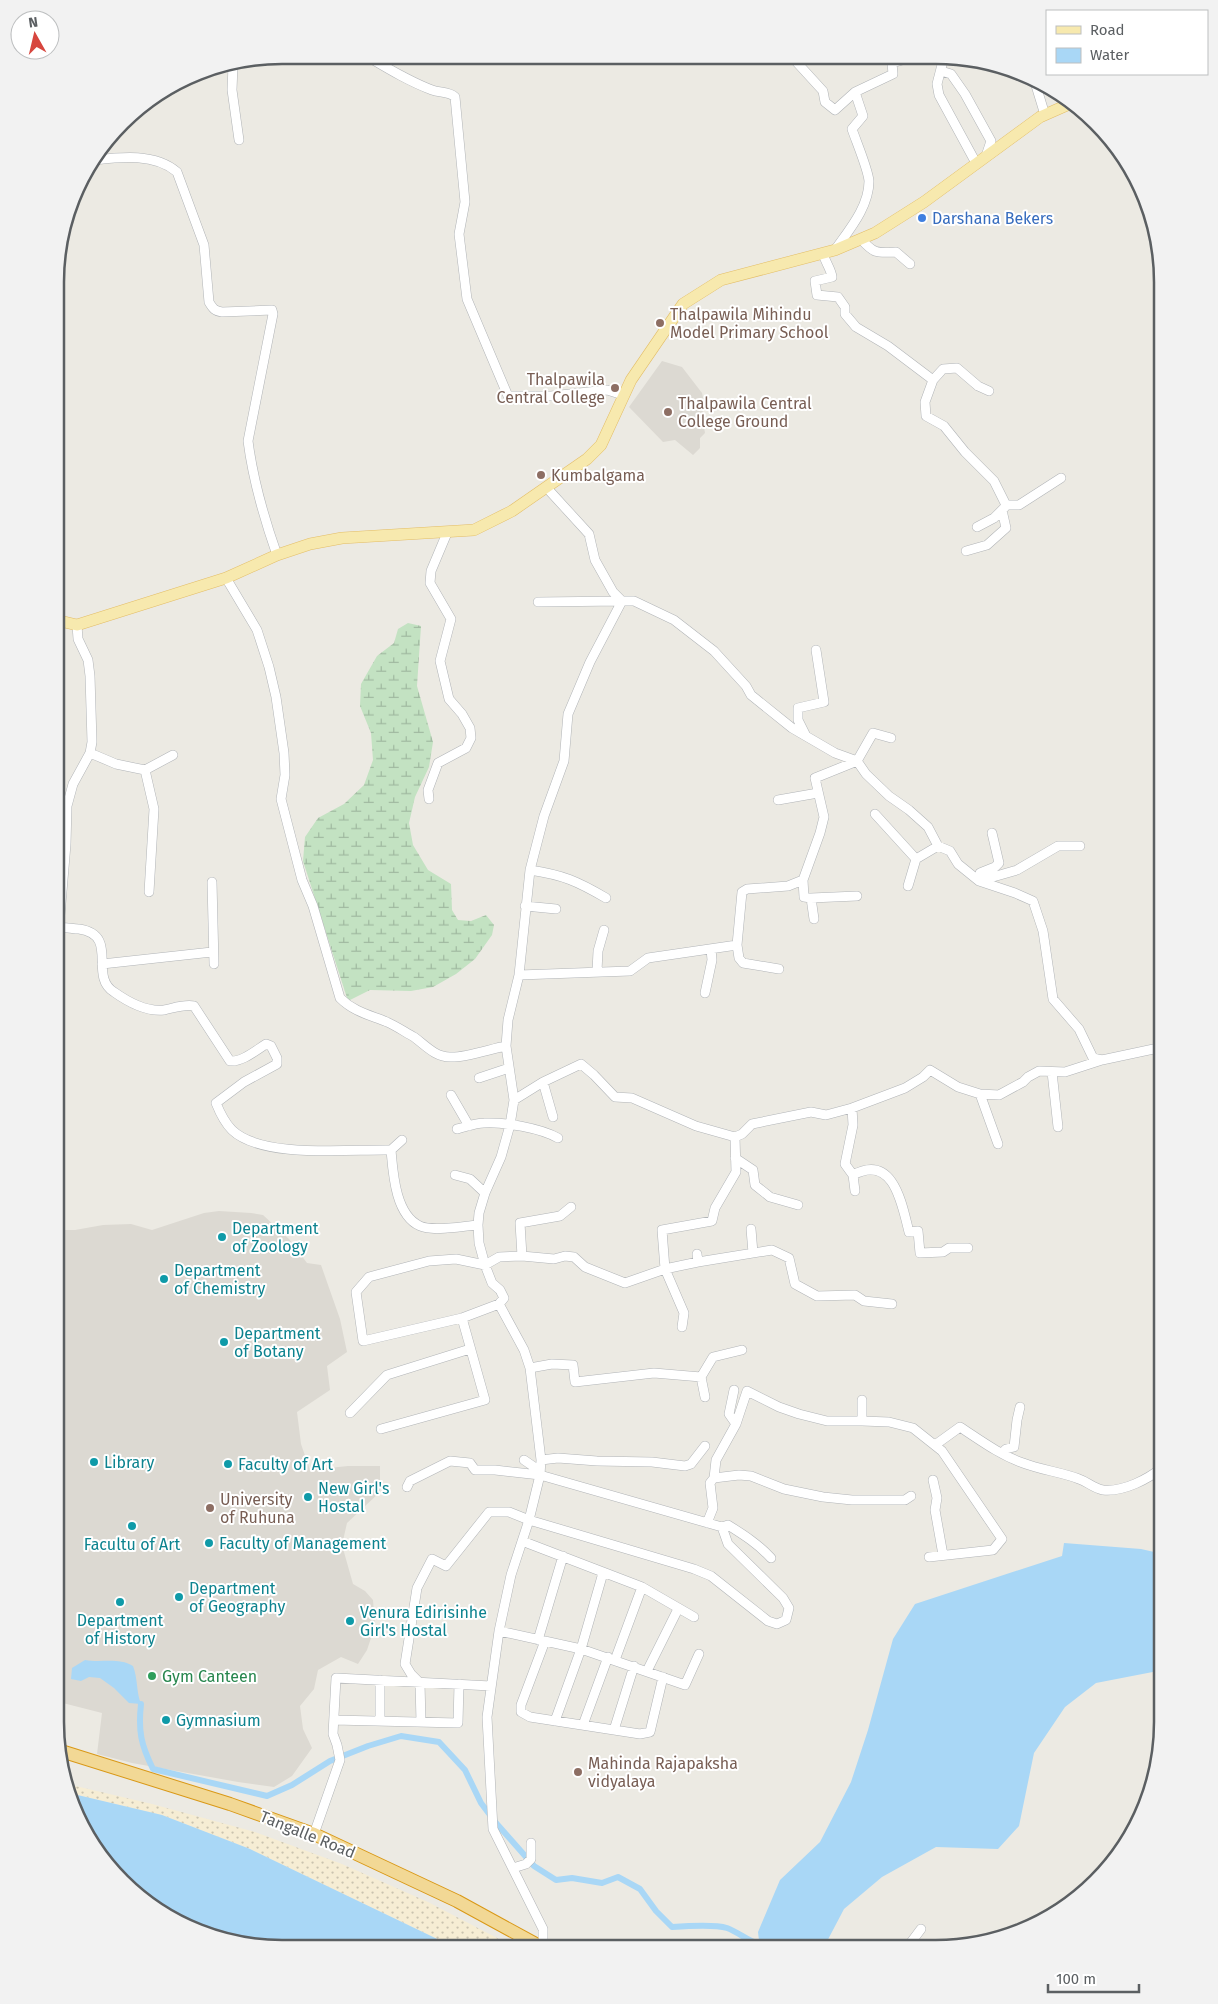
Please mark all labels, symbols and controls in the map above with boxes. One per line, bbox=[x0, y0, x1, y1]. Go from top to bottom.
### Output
north arrow bbox=[10, 10, 60, 60]
legend bbox=[1046, 10, 1208, 75]
text: N bbox=[27, 14, 39, 32]
text: Road bbox=[1090, 21, 1125, 39]
text: Water bbox=[1090, 46, 1129, 64]
place label: Darshana Bekers bbox=[932, 209, 1053, 228]
marker: Darshana Bekers bbox=[916, 212, 928, 224]
place label: Thalpawila Mihindu Model Primary School bbox=[670, 305, 829, 342]
marker: Thalpawila Mihindu Model Primary School bbox=[654, 317, 666, 329]
place label: Thalpawila Central College bbox=[497, 370, 605, 407]
marker: Thalpawila Central College bbox=[609, 382, 621, 394]
place label: Thalpawila Central College Ground bbox=[678, 394, 812, 431]
marker: Thalpawila Central College Ground bbox=[662, 406, 674, 418]
place label: Kumbalgama bbox=[551, 466, 645, 485]
marker: Kumbalgama bbox=[535, 469, 547, 481]
place label: Department of Zoology bbox=[232, 1219, 319, 1256]
marker: Department of Zoology bbox=[216, 1231, 228, 1243]
place label: Department of Chemistry bbox=[174, 1261, 265, 1298]
marker: Department of Chemistry bbox=[158, 1273, 170, 1285]
place label: Department of Botany bbox=[234, 1324, 321, 1361]
marker: Department of Botany bbox=[218, 1336, 230, 1348]
place label: Library bbox=[104, 1453, 154, 1472]
place label: Faculty of Art bbox=[238, 1455, 333, 1474]
marker: Library bbox=[88, 1456, 100, 1468]
marker: Faculty of Art bbox=[222, 1458, 234, 1470]
place label: New Girl's Hostal bbox=[318, 1479, 389, 1516]
place label: University of Ruhuna bbox=[220, 1490, 295, 1527]
marker: New Girl's Hostal bbox=[302, 1491, 314, 1503]
marker: University of Ruhuna bbox=[204, 1502, 216, 1514]
marker: Facultu of Art bbox=[126, 1520, 138, 1532]
place label: Faculty of Management bbox=[219, 1534, 387, 1553]
place label: Facultu of Art bbox=[84, 1535, 180, 1554]
marker: Faculty of Management bbox=[203, 1537, 215, 1549]
place label: Department of Geography bbox=[189, 1579, 286, 1616]
marker: Department of Geography bbox=[173, 1591, 185, 1603]
marker: Department of History bbox=[114, 1596, 126, 1608]
place label: Venura Edirisinhe Girl's Hostal bbox=[360, 1603, 487, 1640]
place label: Department of History bbox=[77, 1611, 164, 1648]
marker: Venura Edirisinhe Girl's Hostal bbox=[344, 1615, 356, 1627]
place label: Gym Canteen bbox=[162, 1667, 257, 1686]
marker: Gym Canteen bbox=[146, 1670, 158, 1682]
place label: Gymnasium bbox=[176, 1711, 261, 1730]
marker: Gymnasium bbox=[160, 1714, 172, 1726]
place label: Mahinda Rajapaksha vidyalaya bbox=[588, 1754, 738, 1791]
marker: Mahinda Rajapaksha vidyalaya bbox=[572, 1766, 584, 1778]
street label: Tangalle Road bbox=[257, 1807, 358, 1862]
scale bar bbox=[1048, 1962, 1139, 1994]
text: 100 m bbox=[1056, 1970, 1096, 1988]

